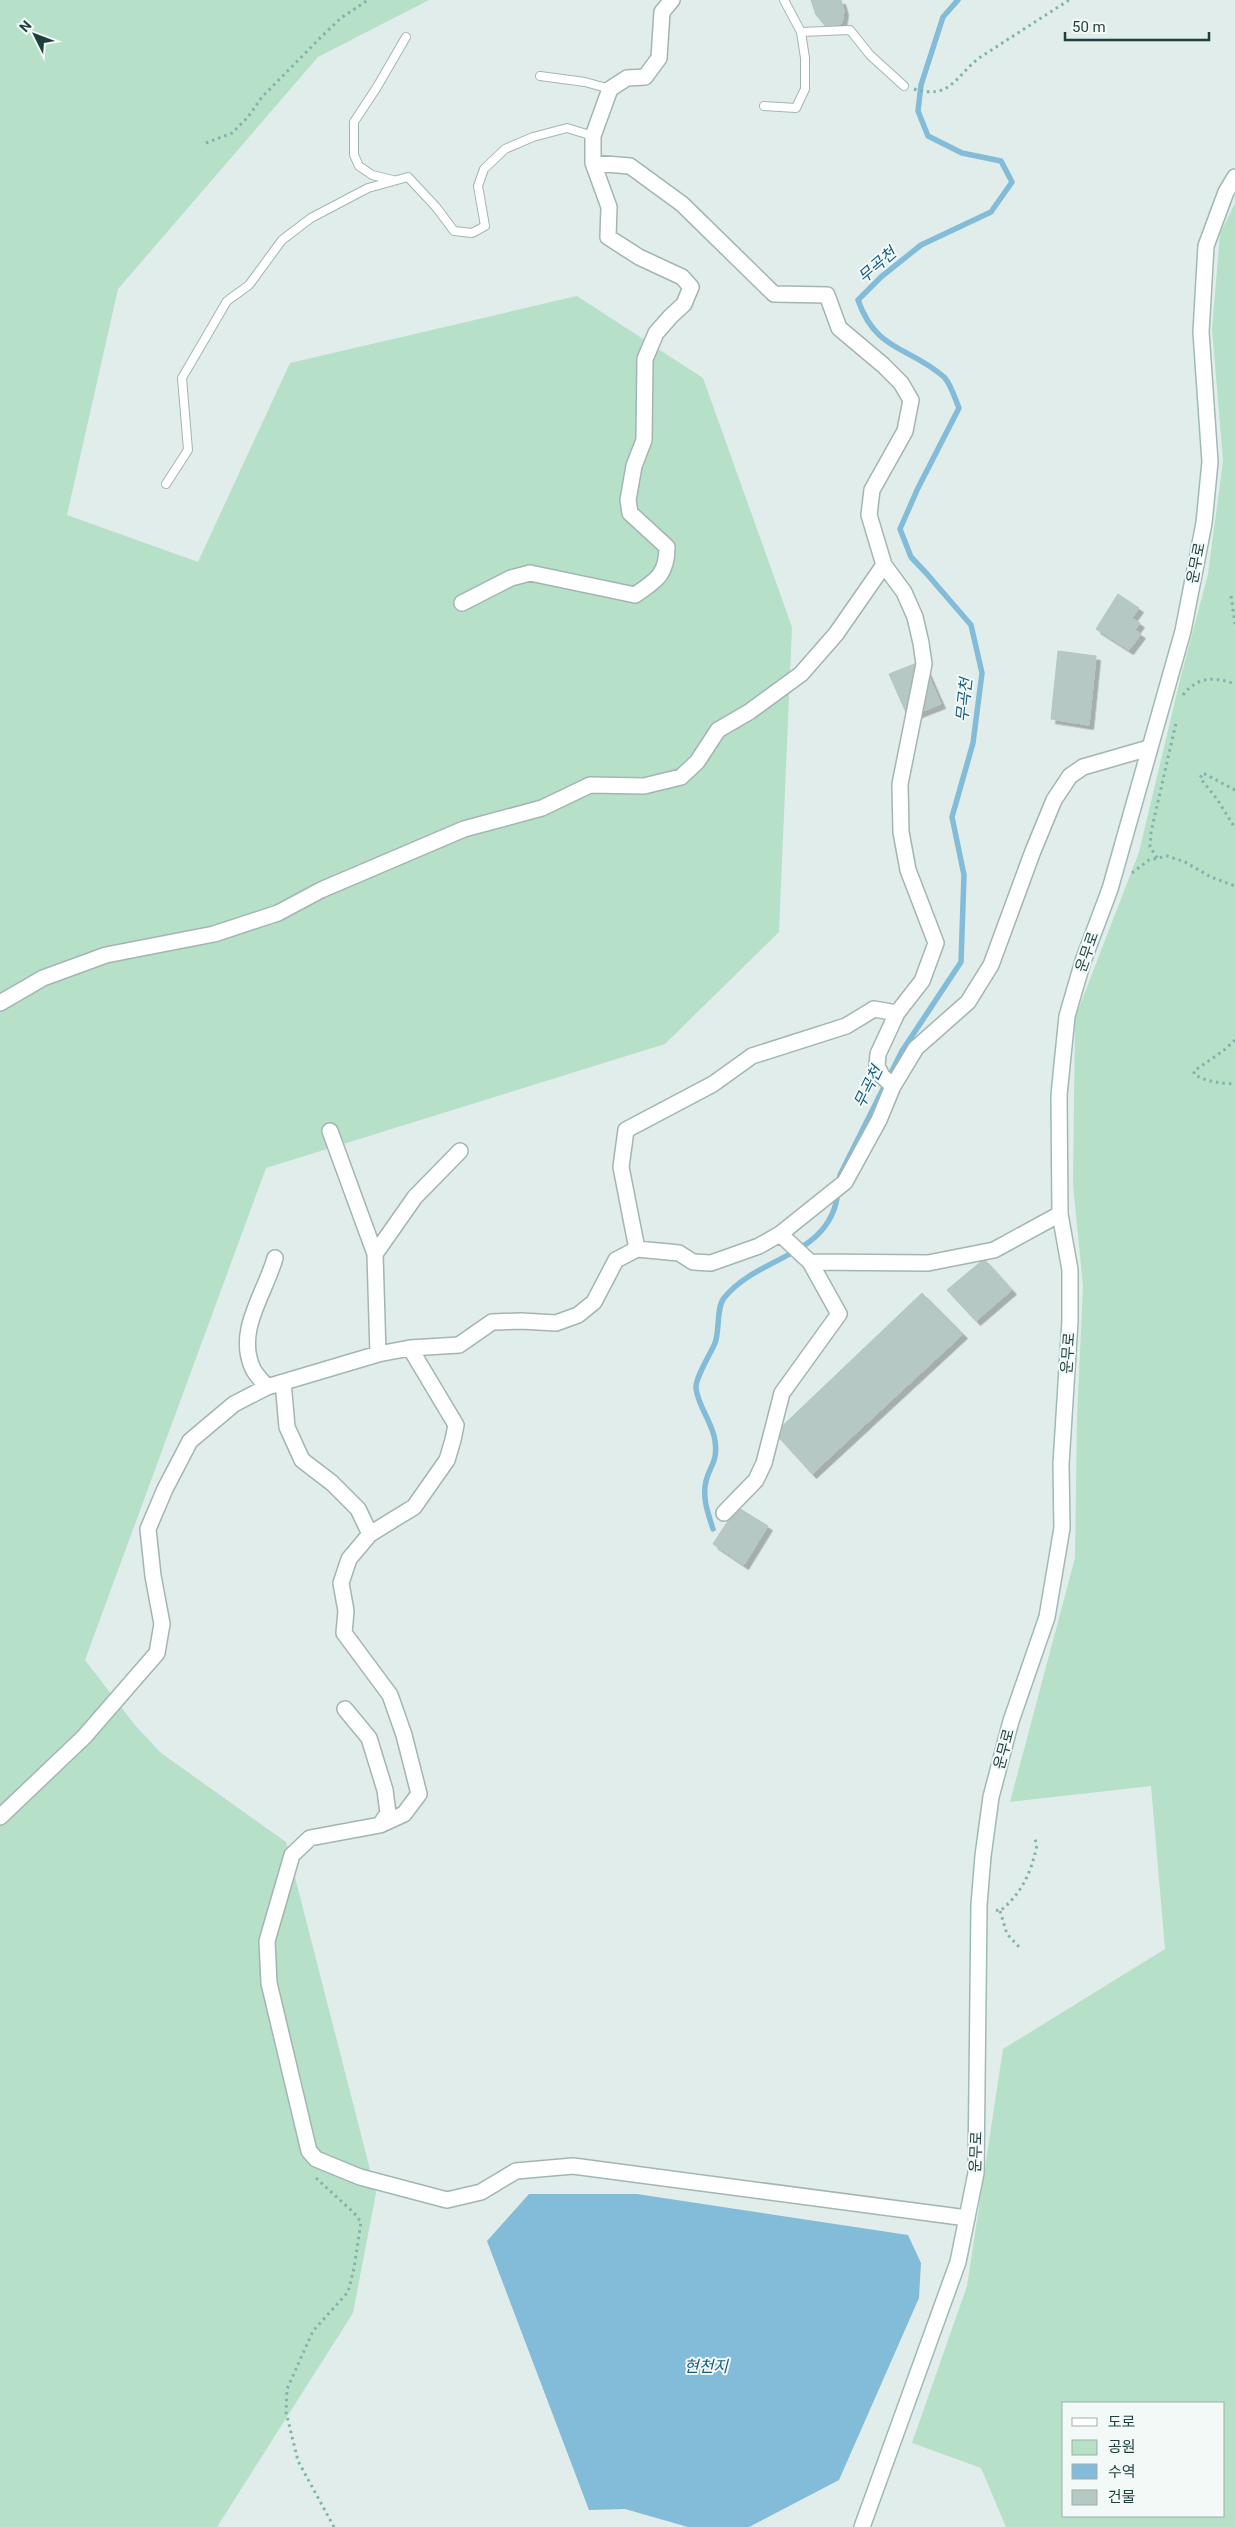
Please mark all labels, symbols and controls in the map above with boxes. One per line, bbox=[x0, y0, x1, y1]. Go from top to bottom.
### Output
north arrow bbox=[10, 10, 60, 60]
scale bar bbox=[1065, 10, 1209, 42]
text: N bbox=[16, 17, 35, 35]
text: 50 m bbox=[1072, 18, 1106, 36]
water label: 무곡천 bbox=[854, 242, 902, 287]
street label: 운무로 bbox=[1183, 541, 1209, 585]
water label: 무곡천 bbox=[952, 675, 976, 723]
street label: 운무로 bbox=[1072, 929, 1102, 975]
water label: 무곡천 bbox=[850, 1061, 887, 1111]
street label: 운무로 bbox=[1058, 1332, 1078, 1374]
street label: 운무로 bbox=[990, 1727, 1018, 1771]
street label: 운무로 bbox=[966, 2131, 986, 2173]
water label: 현천지 bbox=[684, 2357, 729, 2376]
legend bbox=[1062, 2402, 1225, 2517]
text: 도로 bbox=[1108, 2413, 1136, 2431]
text: 공원 bbox=[1108, 2438, 1136, 2456]
text: 수역 bbox=[1108, 2463, 1136, 2481]
text: 건물 bbox=[1108, 2488, 1136, 2506]

